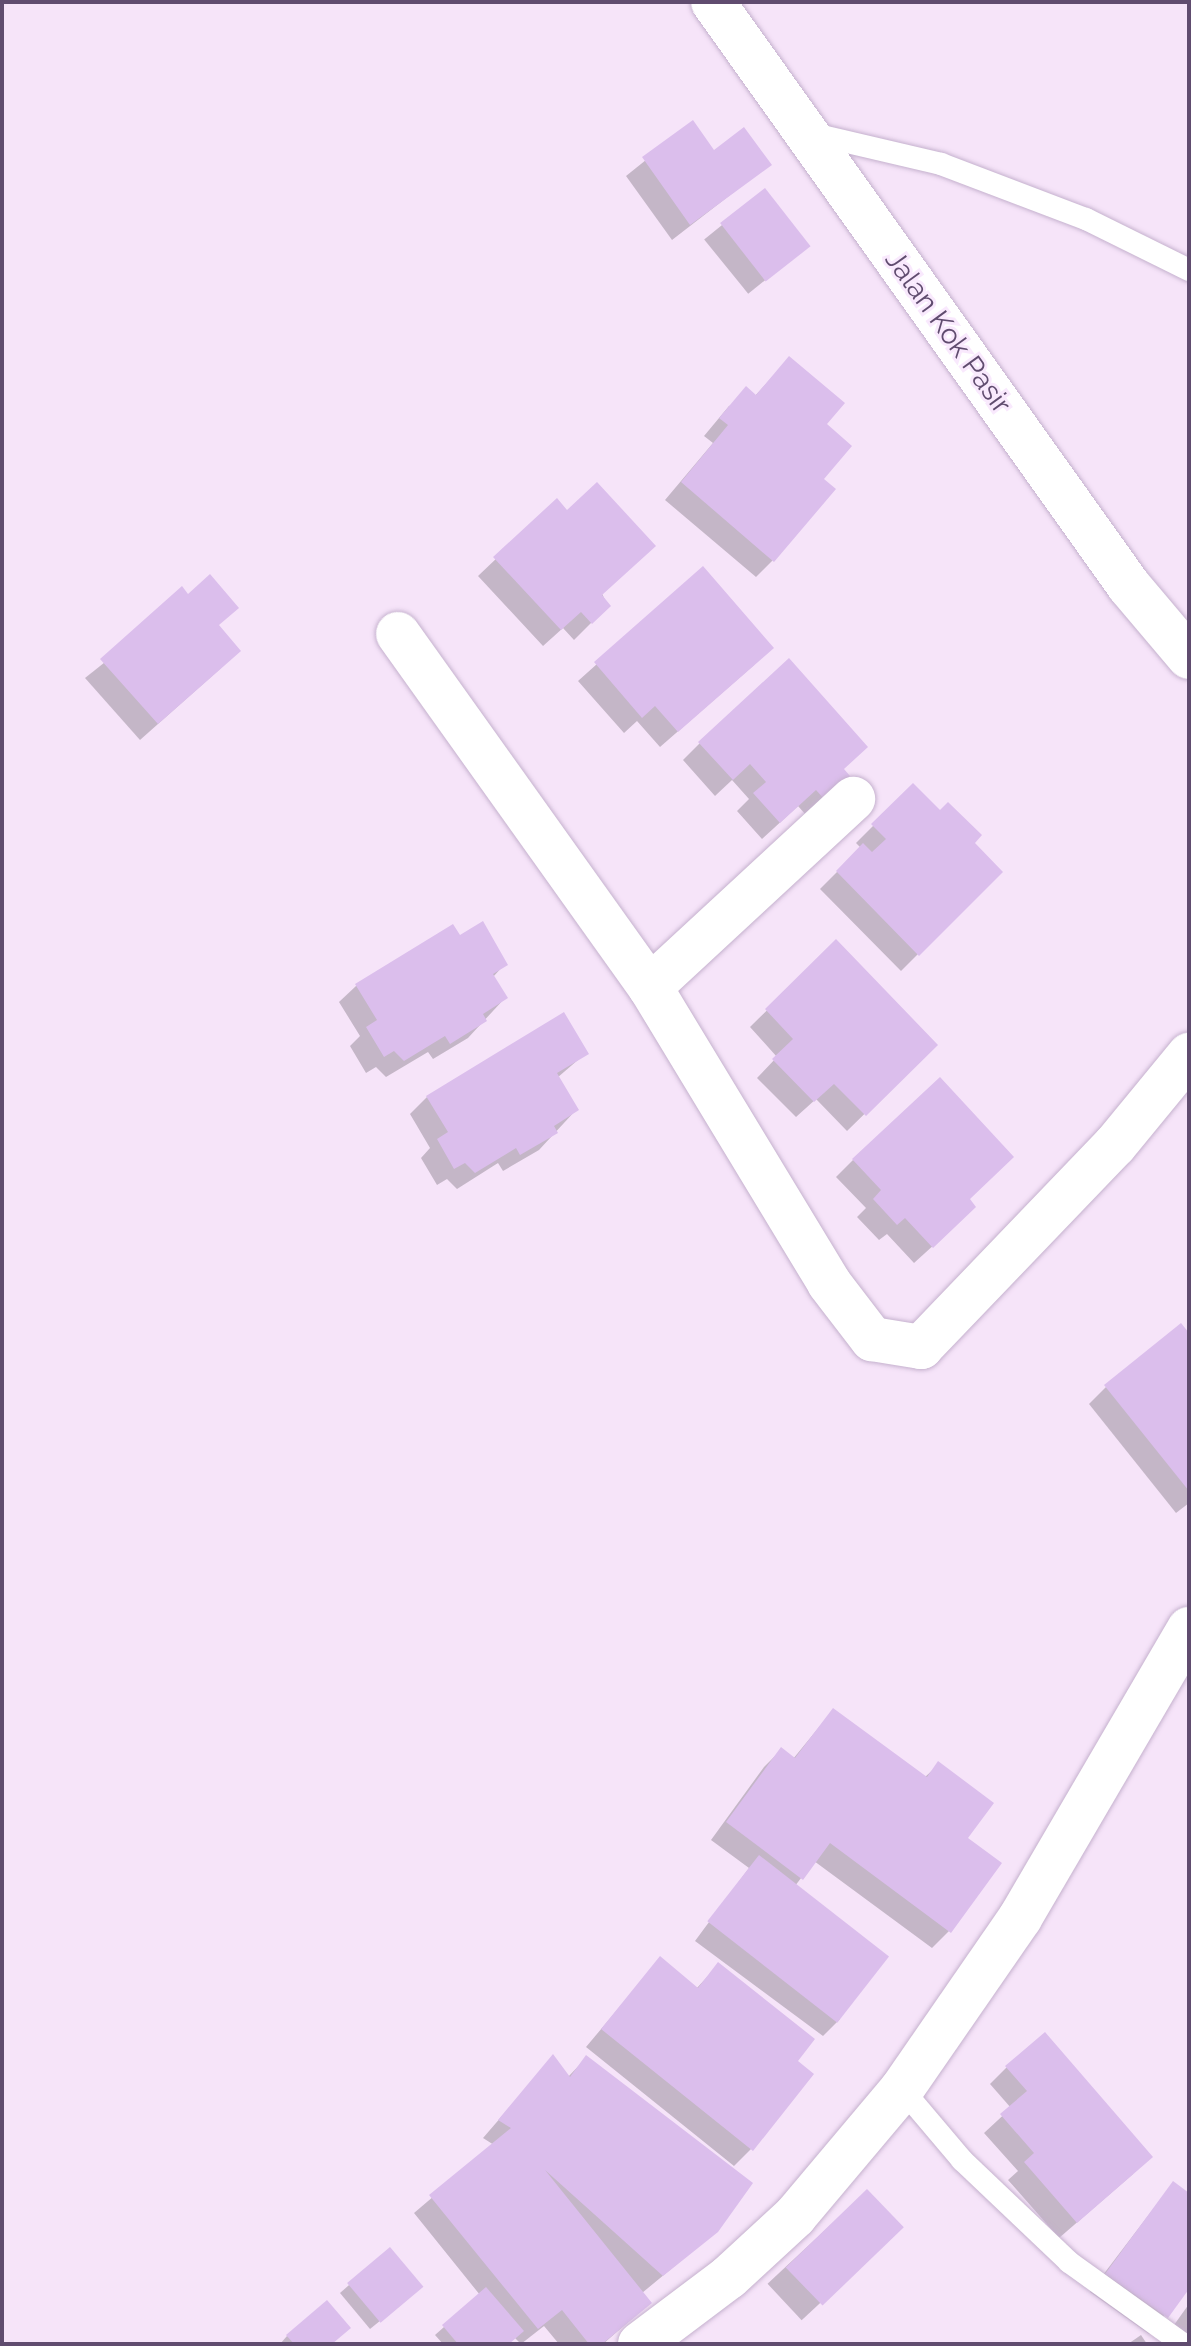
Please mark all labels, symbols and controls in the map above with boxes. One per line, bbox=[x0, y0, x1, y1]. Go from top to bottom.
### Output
street label: Jalan Kok Pasir bbox=[878, 244, 1018, 420]

